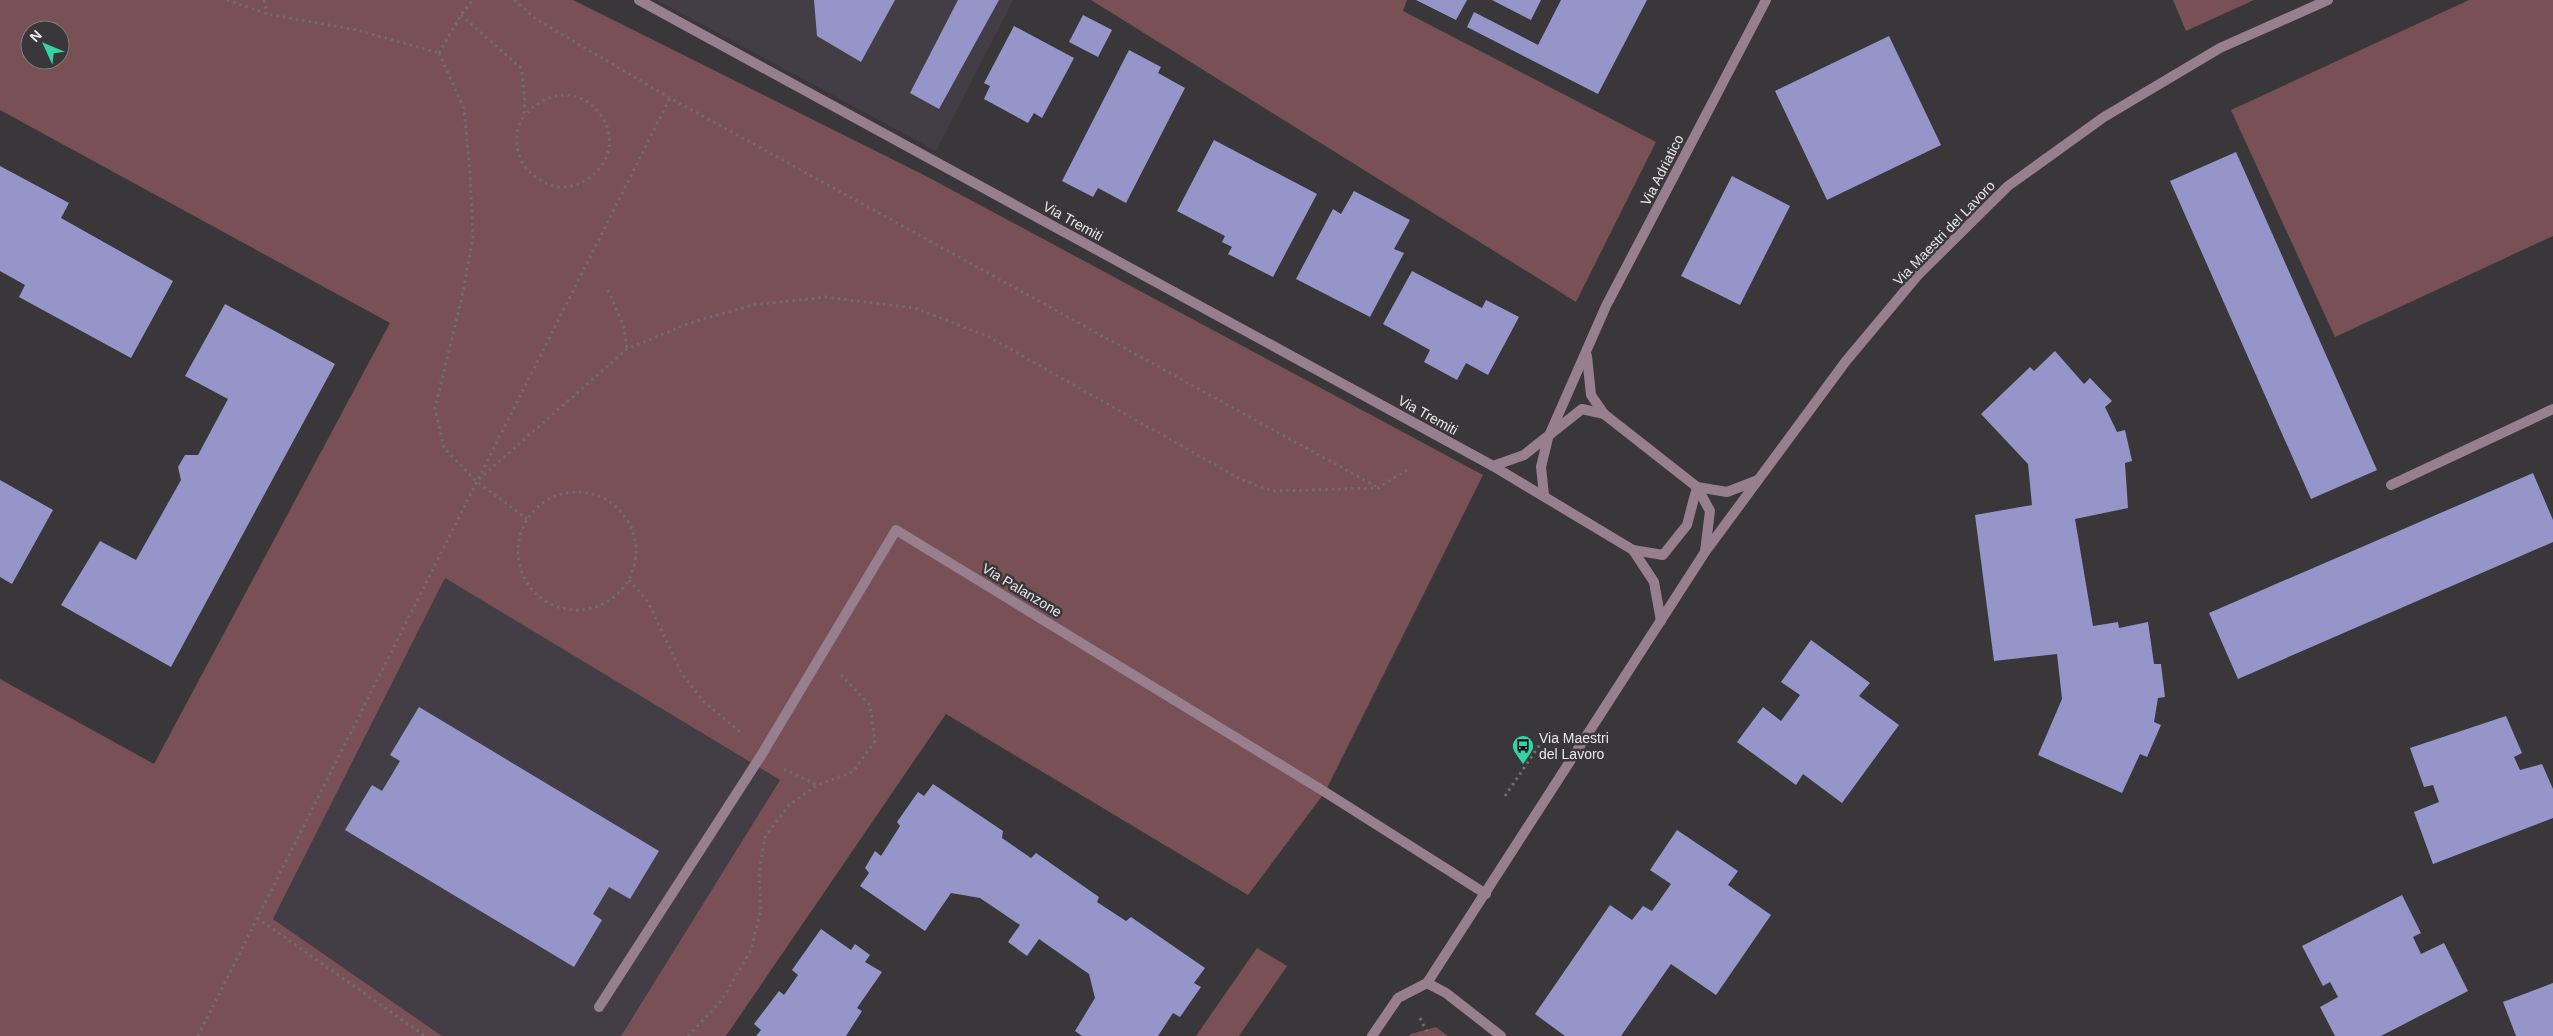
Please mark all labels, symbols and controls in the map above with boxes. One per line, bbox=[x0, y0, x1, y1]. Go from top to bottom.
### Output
north arrow bbox=[20, 20, 70, 70]
text: N bbox=[26, 27, 45, 45]
street label: Via Adriatico bbox=[1637, 132, 1687, 208]
street label: Via Maestri del Lavoro bbox=[1890, 177, 1998, 289]
street label: Via Tremiti bbox=[1040, 198, 1106, 244]
street label: Via Tremiti bbox=[1395, 392, 1461, 438]
street label: Via Palanzone bbox=[979, 560, 1065, 620]
place label: Via Maestri del Lavoro bbox=[1539, 730, 1609, 762]
bus stop icon: Via Maestri del Lavoro bbox=[1511, 734, 1535, 765]

